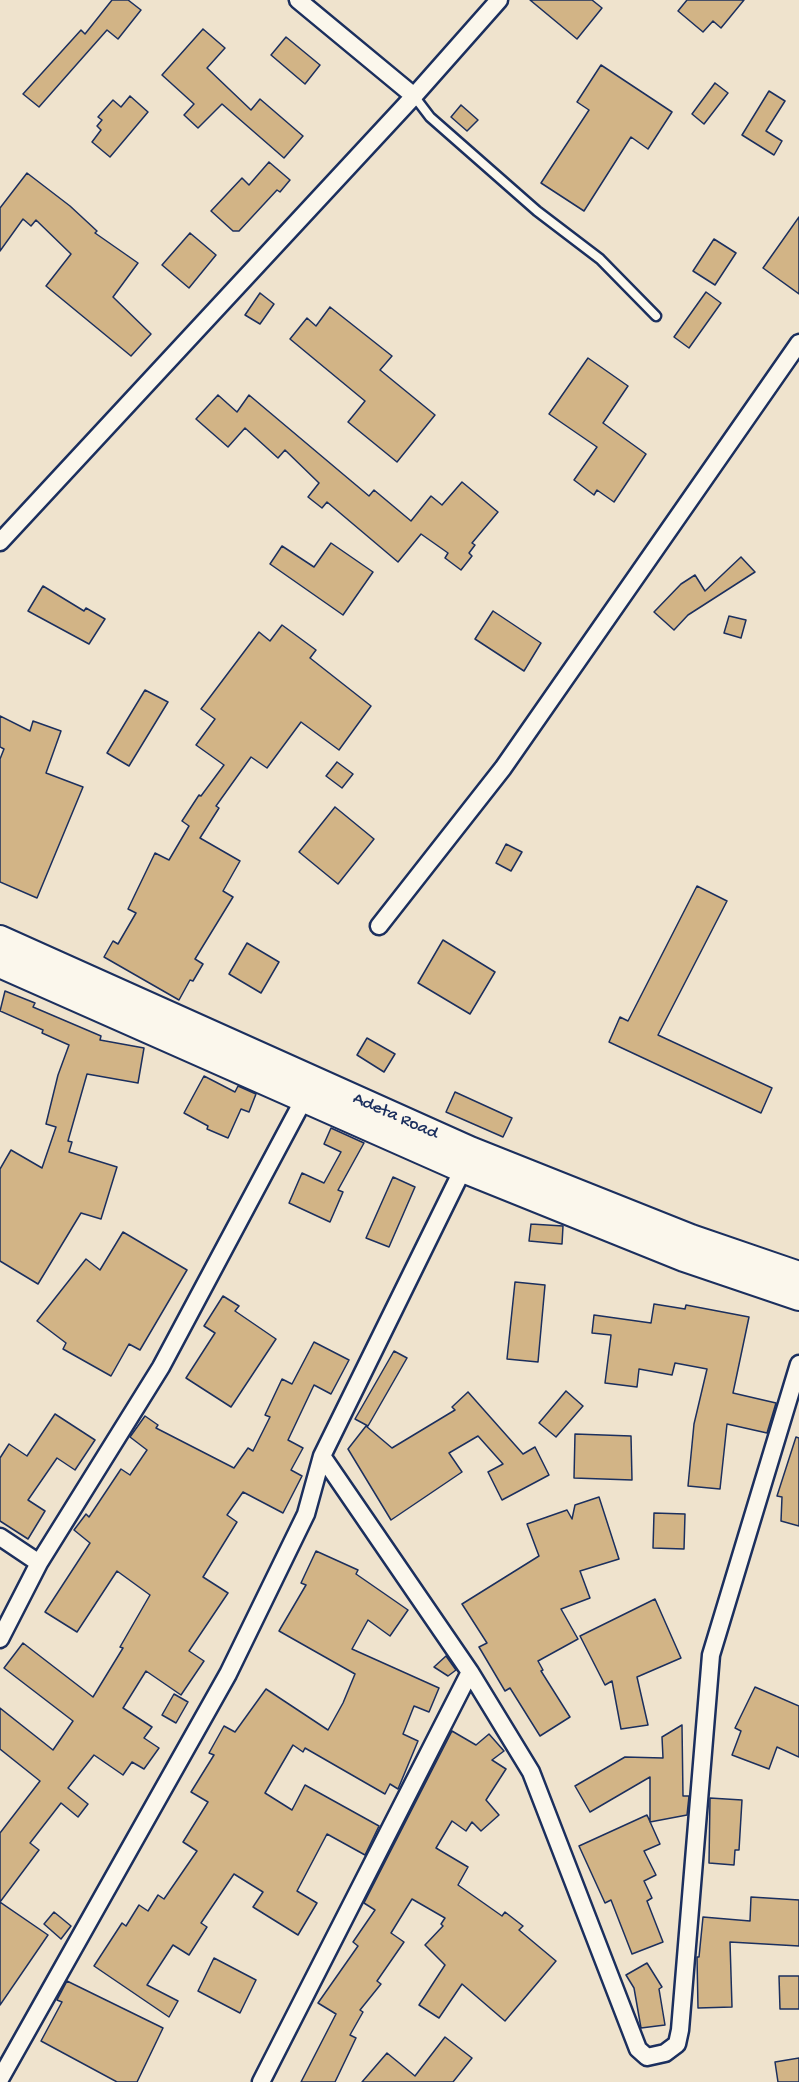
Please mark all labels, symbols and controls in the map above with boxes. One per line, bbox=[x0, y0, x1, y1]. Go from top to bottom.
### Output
street label: Adeta Road bbox=[349, 1089, 441, 1145]

